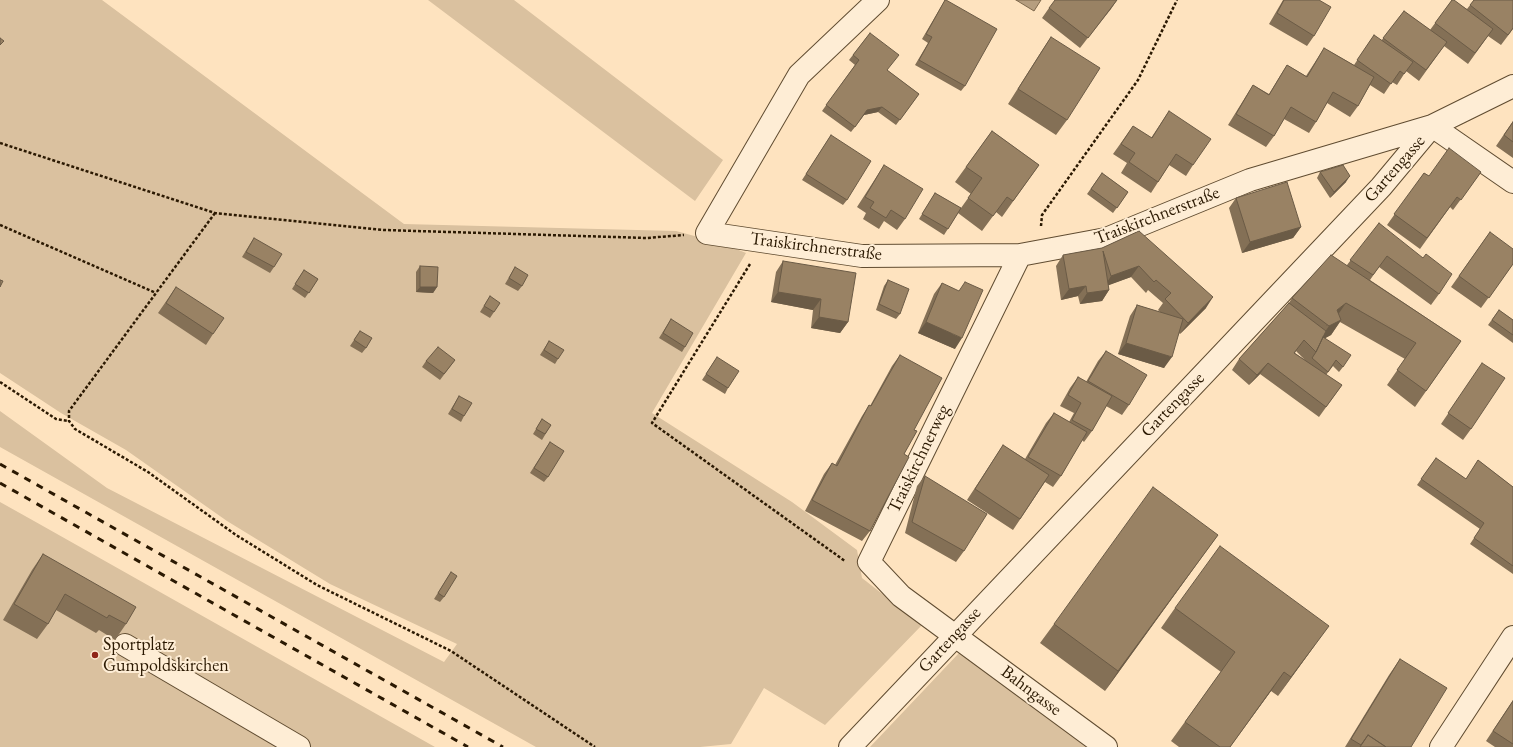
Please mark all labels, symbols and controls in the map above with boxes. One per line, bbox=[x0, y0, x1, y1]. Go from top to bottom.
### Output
street label: Gartengasse bbox=[1360, 131, 1430, 207]
street label: Traiskirchnerstraße bbox=[1091, 182, 1223, 250]
street label: Traiskirchnerstraße bbox=[749, 228, 883, 266]
street label: Gartengasse bbox=[1137, 368, 1209, 442]
street label: Traiskirchnerweg bbox=[883, 401, 955, 517]
street label: Gartengasse bbox=[914, 603, 986, 677]
place label: Sportplatz Gumpoldskirchen bbox=[103, 634, 229, 676]
marker: Sportplatz Gumpoldskirchen bbox=[90, 650, 100, 660]
street label: Bahngasse bbox=[996, 661, 1066, 721]

